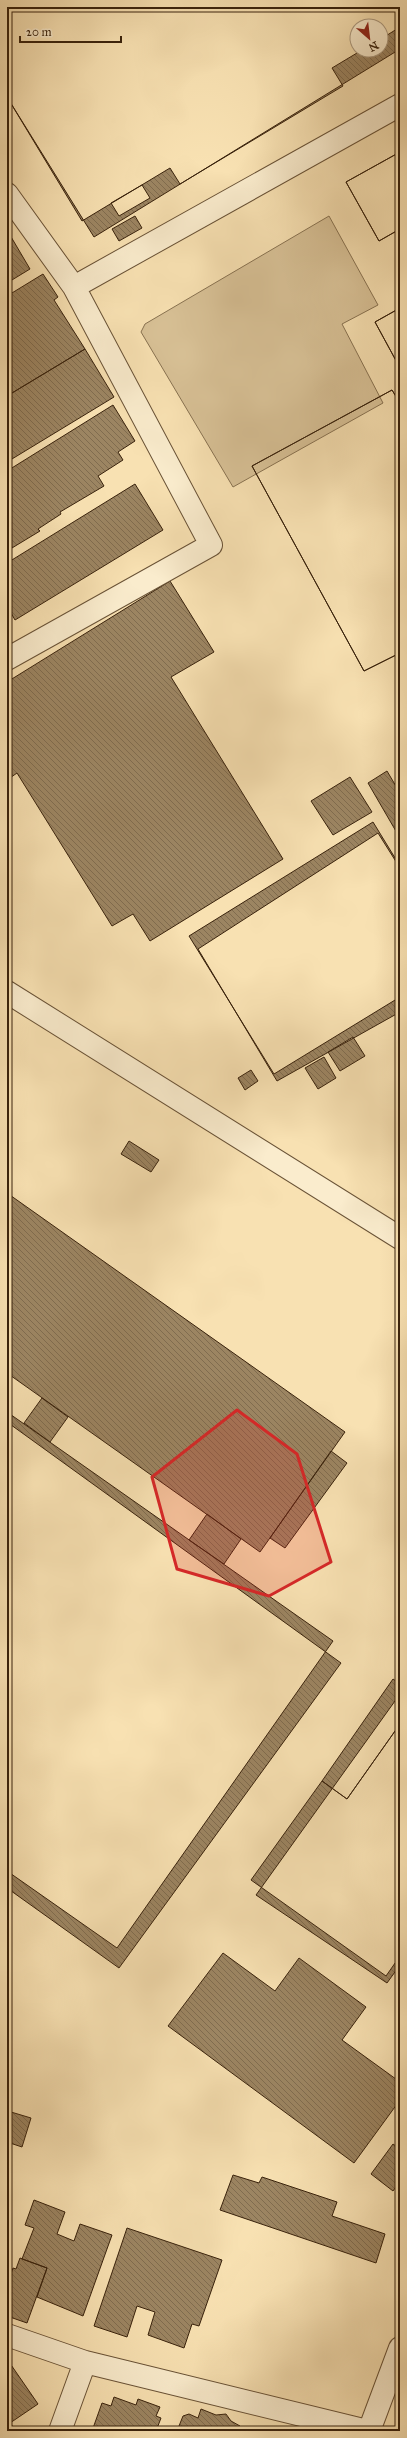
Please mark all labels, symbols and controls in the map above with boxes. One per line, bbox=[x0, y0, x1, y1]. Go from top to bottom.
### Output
scale bar bbox=[20, 18, 121, 44]
north arrow bbox=[349, 18, 389, 58]
text: 20 m bbox=[26, 25, 52, 39]
text: N bbox=[366, 38, 381, 55]

